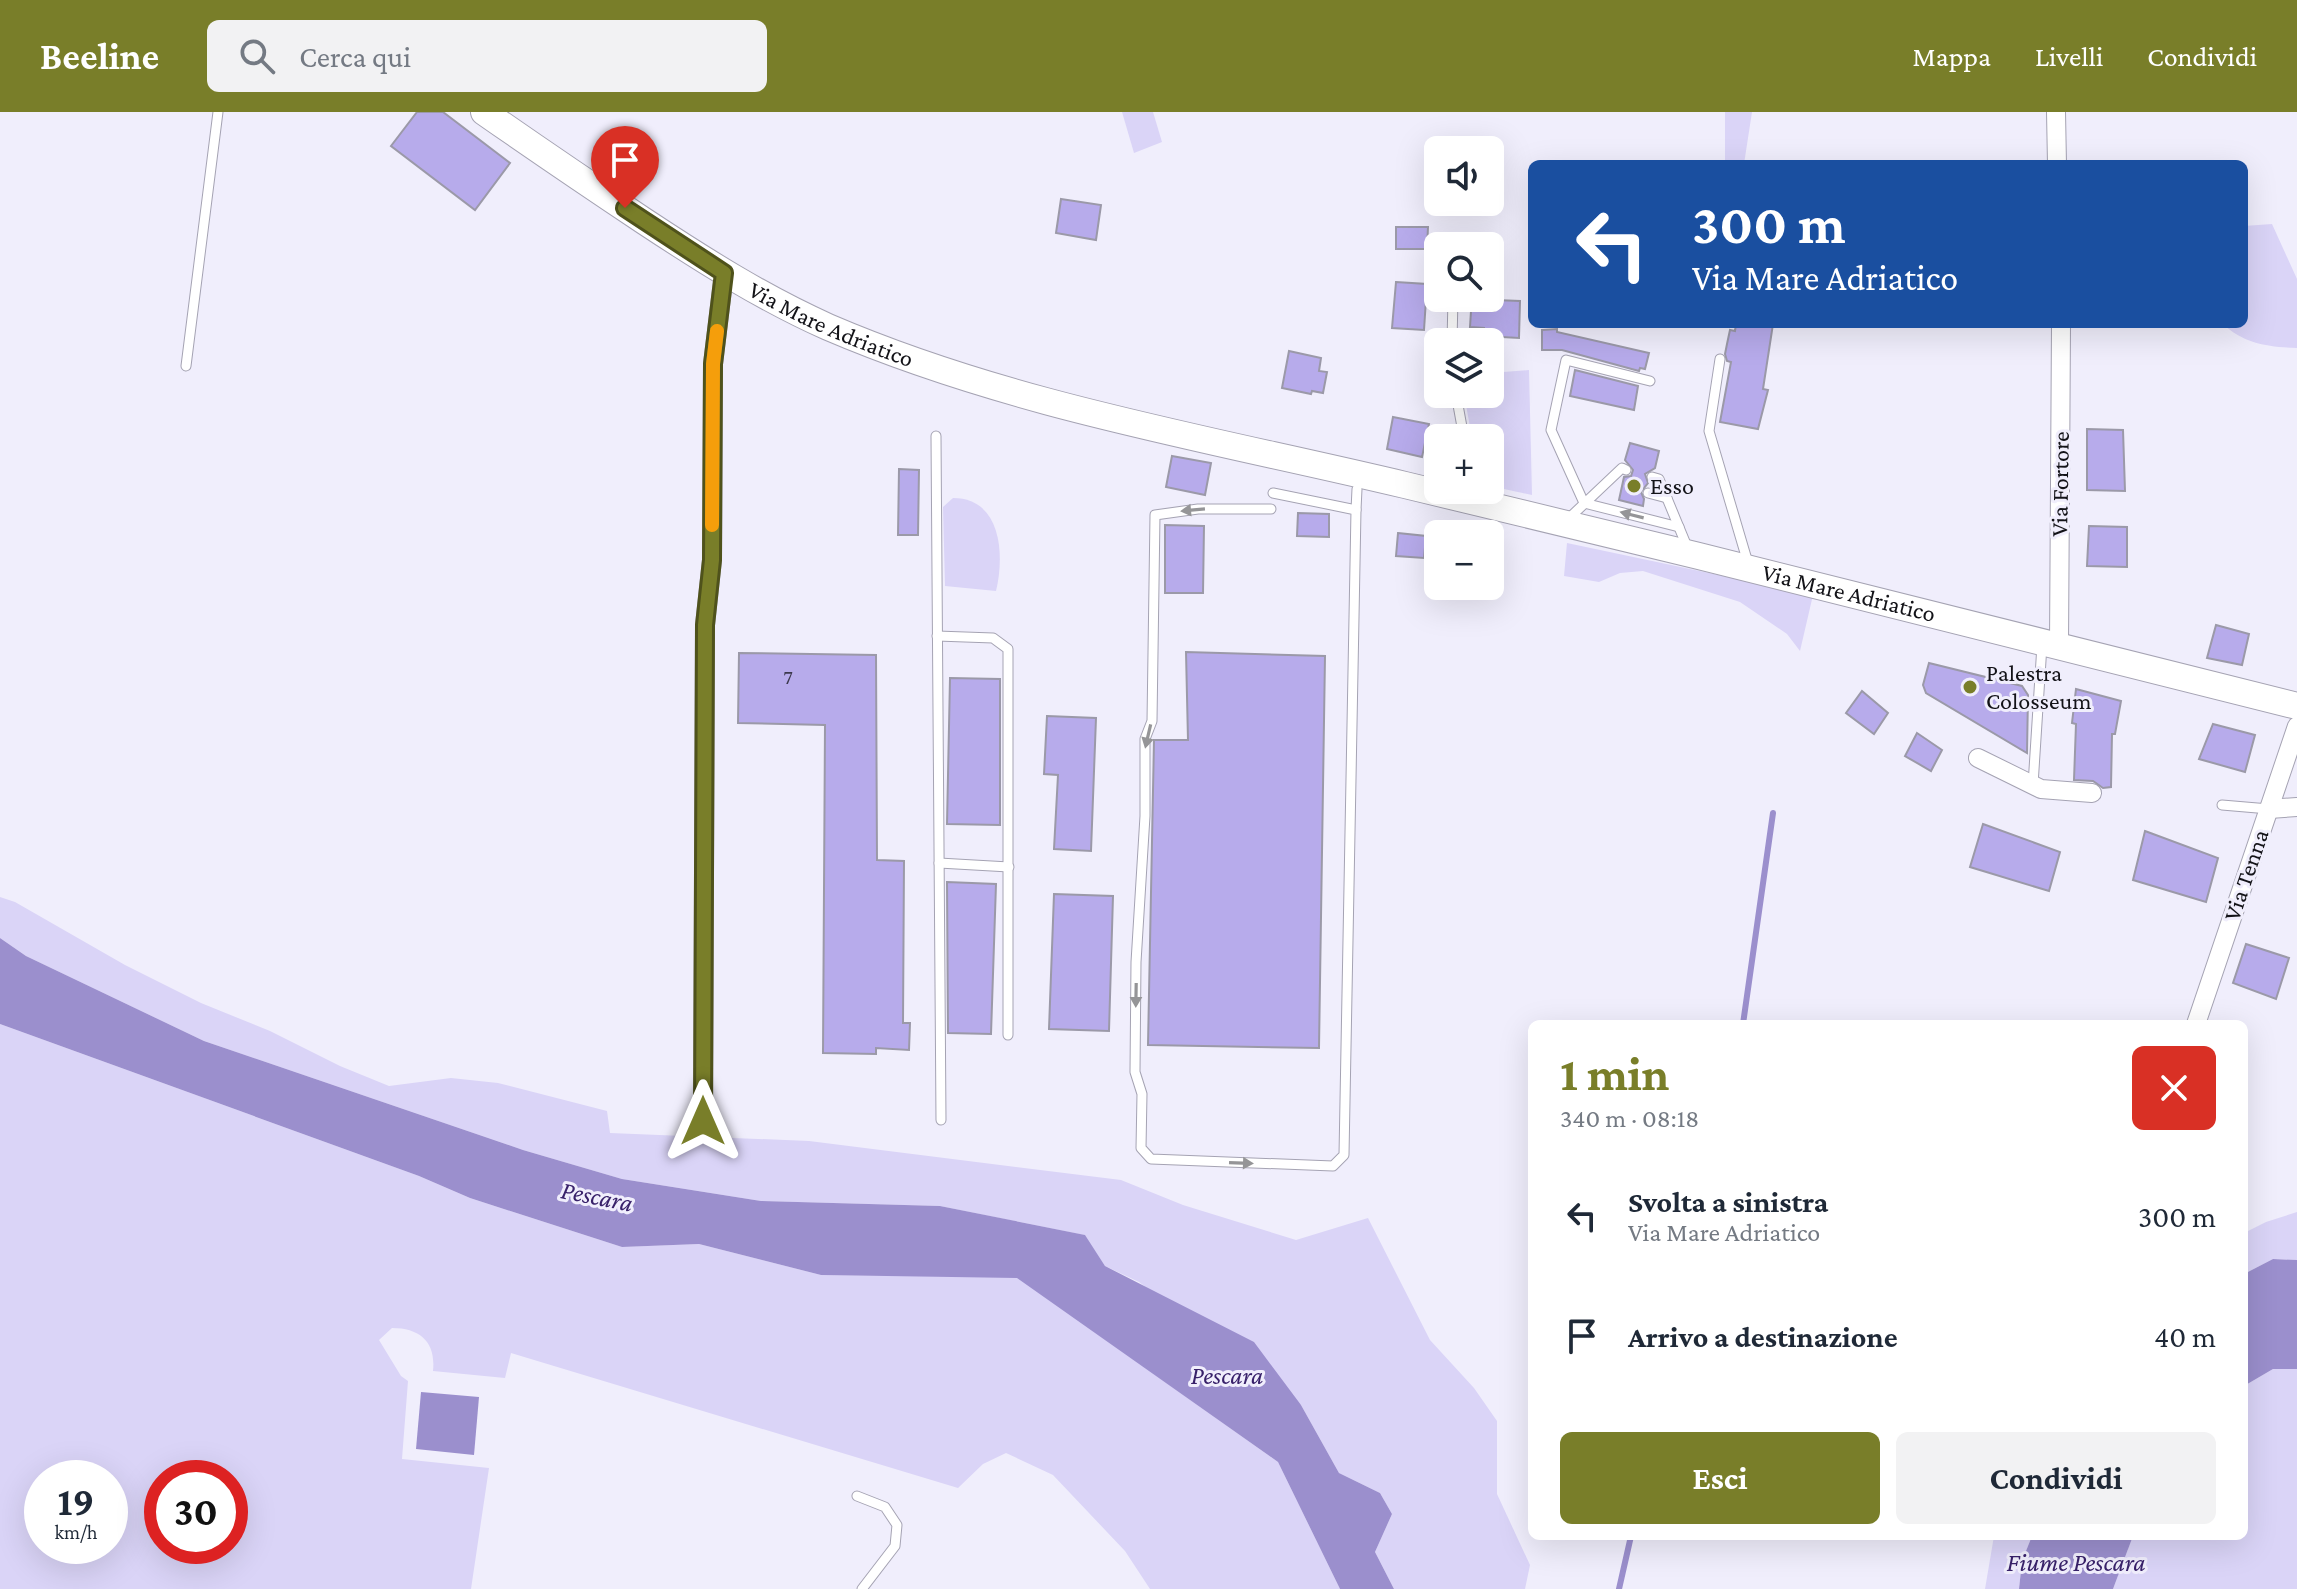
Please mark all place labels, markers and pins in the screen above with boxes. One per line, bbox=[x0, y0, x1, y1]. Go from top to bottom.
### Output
pin bbox=[591, 126, 659, 208]
place label: Esso bbox=[1650, 472, 1694, 499]
marker: Esso bbox=[1625, 477, 1643, 495]
place label: Palestra Colosseum bbox=[1986, 659, 2092, 714]
marker: Palestra Colosseum bbox=[1961, 678, 1979, 696]

